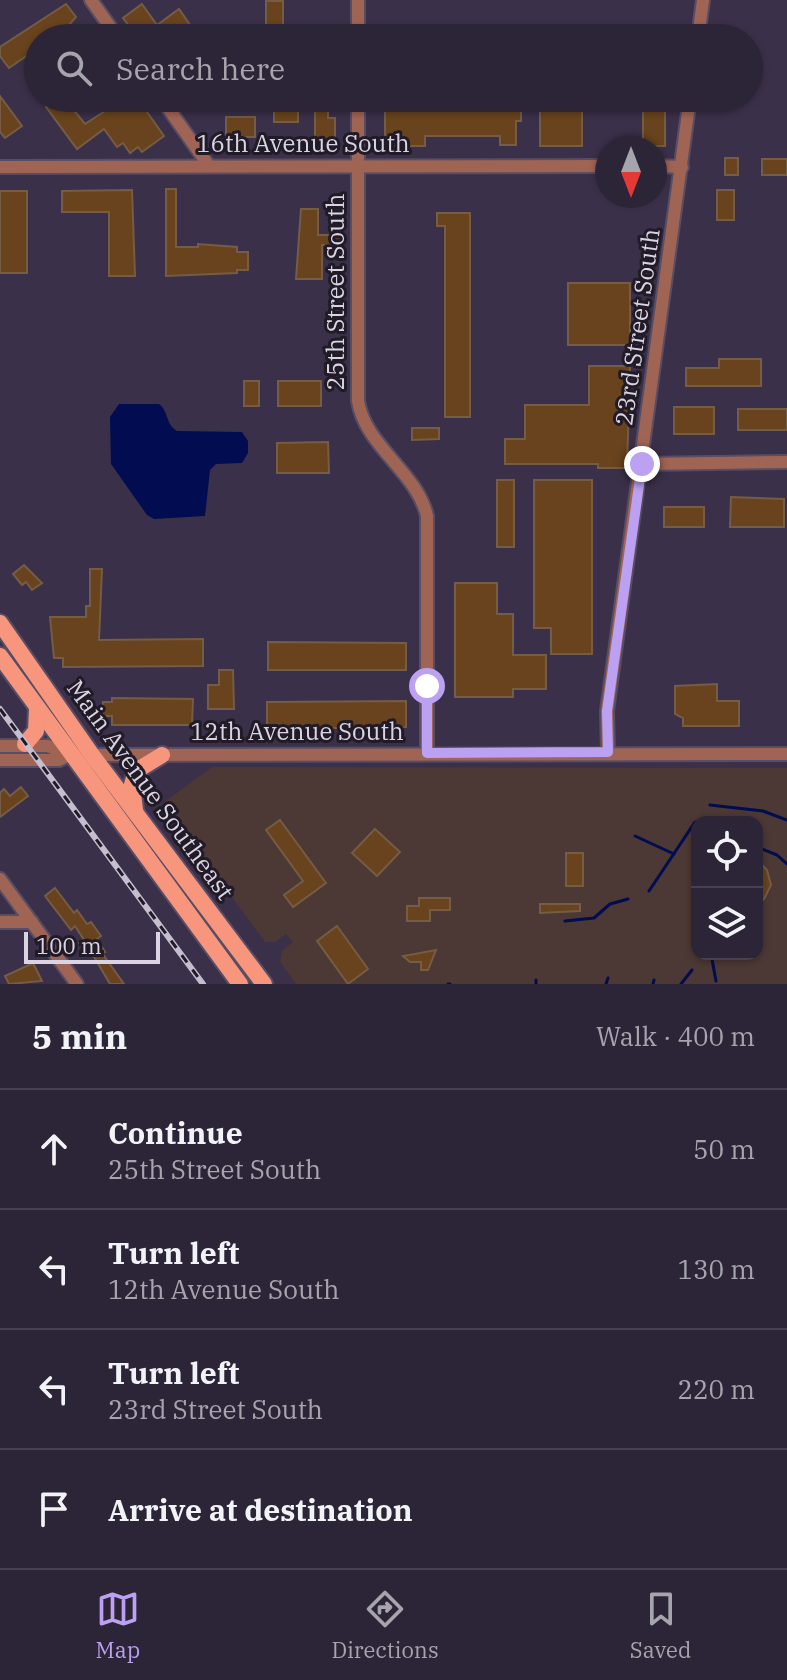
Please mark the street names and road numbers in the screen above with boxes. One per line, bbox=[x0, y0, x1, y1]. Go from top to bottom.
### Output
street label: 16th Avenue South bbox=[196, 127, 410, 159]
street label: 25th Street South bbox=[319, 194, 351, 390]
street label: 23rd Street South bbox=[607, 226, 667, 427]
street label: Main Avenue Southeast bbox=[60, 673, 242, 906]
street label: 12th Avenue South bbox=[190, 715, 404, 747]

